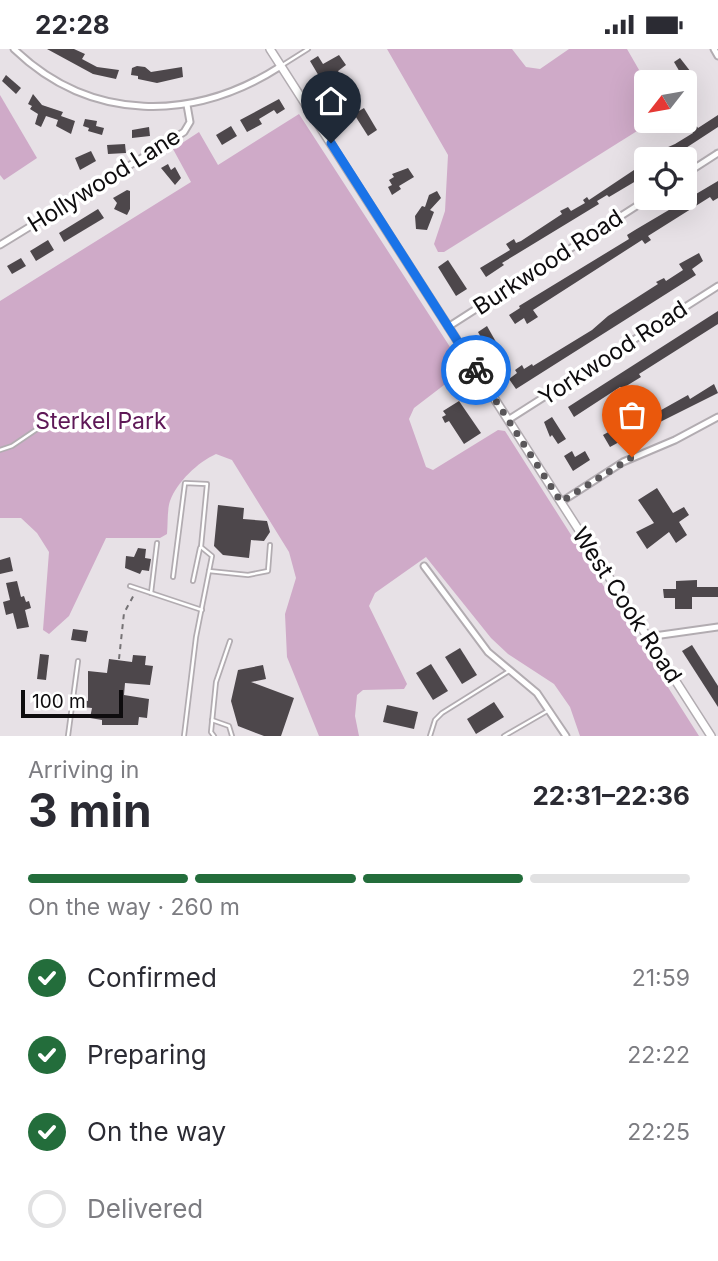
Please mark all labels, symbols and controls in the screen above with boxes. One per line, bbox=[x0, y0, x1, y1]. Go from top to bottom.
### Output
text: 22:28 bbox=[35, 9, 110, 40]
north arrow bbox=[634, 70, 696, 133]
map controls bbox=[634, 70, 697, 210]
pin bbox=[301, 71, 361, 143]
icon: home bbox=[312, 82, 350, 120]
street label: Hollywood Lane bbox=[23, 122, 185, 238]
button: locate bbox=[634, 147, 697, 210]
street label: Burkwood Road bbox=[468, 203, 628, 321]
street label: Yorkwood Road bbox=[534, 295, 692, 411]
courier bbox=[441, 335, 511, 405]
icon: bike bbox=[457, 351, 495, 389]
pin bbox=[602, 385, 662, 457]
icon: bag bbox=[613, 396, 651, 434]
park label: Sterkel Park bbox=[35, 407, 167, 435]
street label: West Cook Road bbox=[566, 522, 688, 688]
scale bar bbox=[21, 687, 122, 719]
text: 100 m bbox=[32, 690, 86, 713]
text: Arriving in bbox=[28, 756, 139, 784]
text: 22:31–22:36 bbox=[532, 780, 690, 811]
text: 3 min bbox=[28, 782, 152, 838]
text: On the way · 260 m bbox=[28, 893, 240, 921]
icon: check bbox=[28, 959, 66, 997]
text: Confirmed bbox=[87, 962, 217, 993]
text: 21:59 bbox=[632, 964, 690, 992]
icon: check bbox=[28, 1036, 66, 1074]
text: Preparing bbox=[87, 1039, 207, 1070]
text: 22:22 bbox=[627, 1041, 690, 1069]
icon: check bbox=[28, 1113, 66, 1151]
text: On the way bbox=[87, 1116, 226, 1147]
text: 22:25 bbox=[627, 1118, 690, 1146]
text: Delivered bbox=[87, 1193, 203, 1224]

